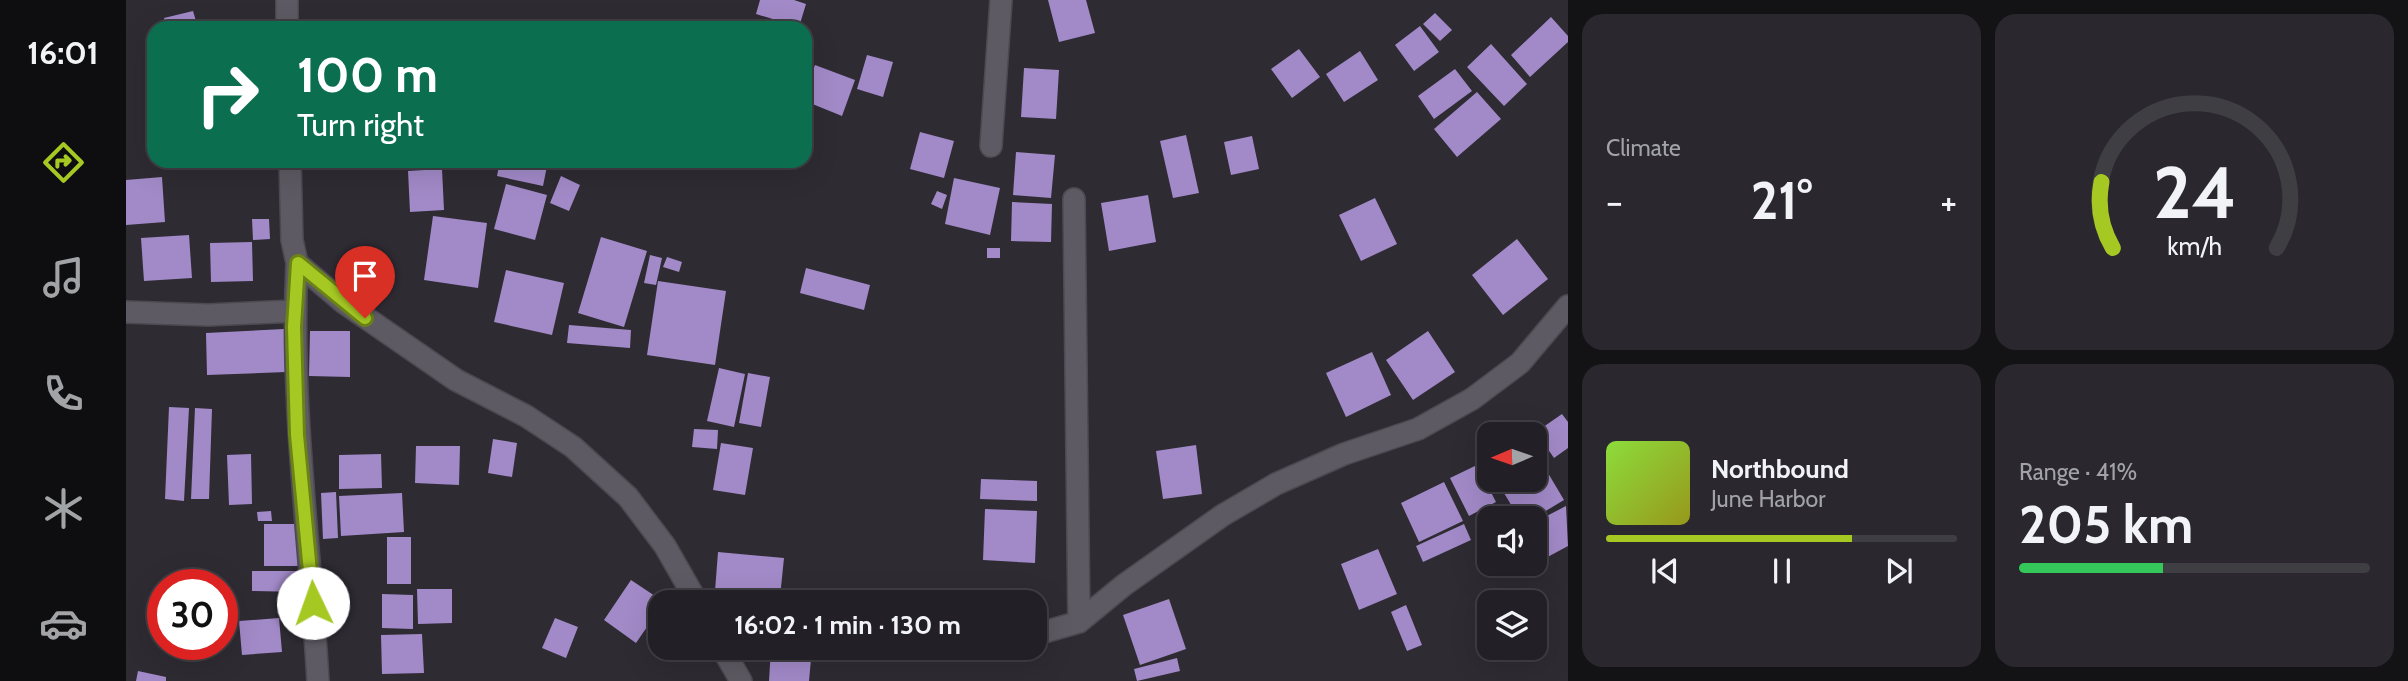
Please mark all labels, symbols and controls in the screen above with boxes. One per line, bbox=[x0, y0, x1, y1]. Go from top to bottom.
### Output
text: 16:01 bbox=[27, 33, 99, 72]
text: 100 m bbox=[297, 45, 438, 104]
icon: right bbox=[182, 49, 273, 140]
text: Turn right bbox=[297, 105, 424, 144]
text: Climate bbox=[1606, 134, 1681, 162]
icon: directions bbox=[39, 138, 88, 187]
text: 24 bbox=[2153, 148, 2236, 236]
text: 21° bbox=[1751, 169, 1812, 232]
text: − bbox=[1606, 178, 1623, 225]
text: + bbox=[1940, 178, 1957, 225]
text: km/h bbox=[2167, 231, 2222, 261]
pin bbox=[335, 246, 395, 318]
icon: music bbox=[39, 253, 88, 302]
icon: arrive bbox=[346, 257, 384, 295]
icon: phone bbox=[39, 369, 88, 418]
north arrow bbox=[1477, 422, 1547, 492]
map controls bbox=[1477, 422, 1547, 660]
text: Northbound bbox=[1711, 453, 1849, 485]
text: Range · 41% bbox=[2019, 458, 2137, 486]
icon: climate bbox=[39, 484, 88, 533]
text: June Harbor bbox=[1711, 485, 1825, 513]
text: 205 km bbox=[2019, 493, 2193, 556]
button: sound bbox=[1477, 506, 1547, 576]
icon: previous bbox=[1646, 552, 1684, 590]
icon: pause bbox=[1763, 552, 1801, 590]
icon: next bbox=[1880, 552, 1918, 590]
position arrow bbox=[276, 566, 350, 640]
speed limit sign: 30 bbox=[147, 569, 238, 660]
button: layers bbox=[1477, 590, 1547, 660]
icon: car bbox=[39, 599, 88, 648]
text: 16:02 · 1 min · 130 m bbox=[734, 609, 961, 641]

